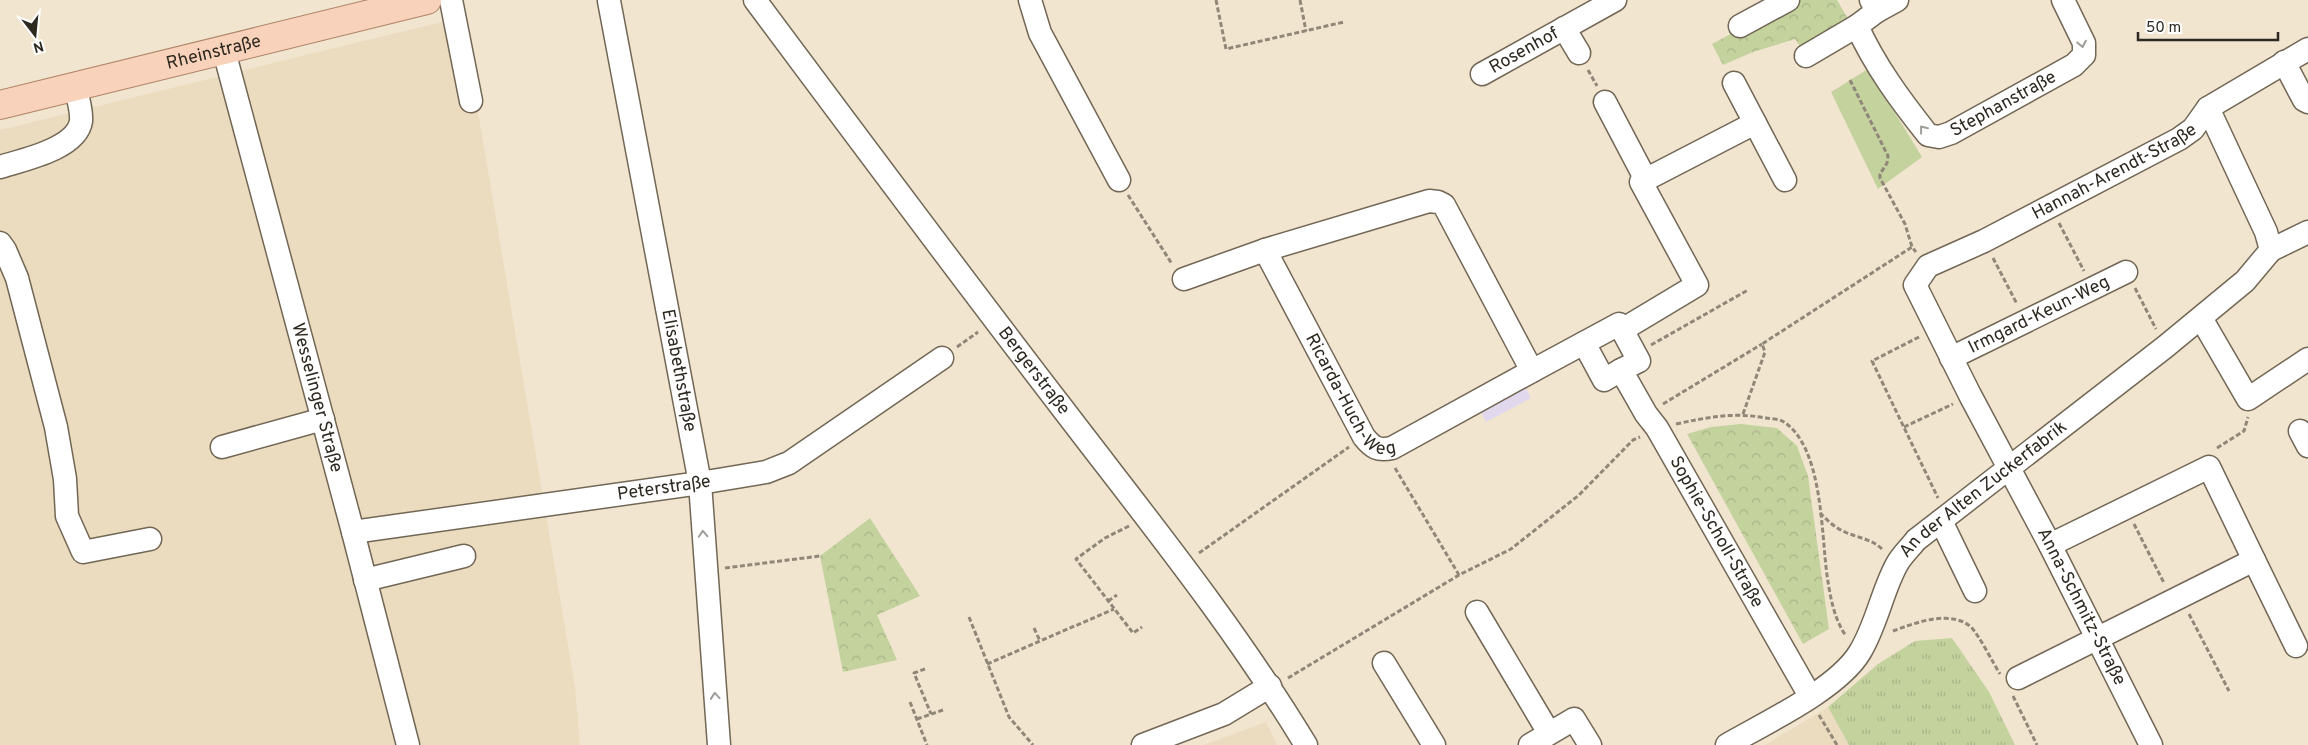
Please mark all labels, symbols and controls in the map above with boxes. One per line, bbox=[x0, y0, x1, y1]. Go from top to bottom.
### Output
north arrow bbox=[10, 10, 60, 60]
scale bar bbox=[2138, 10, 2278, 42]
text: 50 m bbox=[2146, 19, 2181, 38]
street label: Rosenhof bbox=[1485, 22, 1563, 79]
street label: Rheinstraße bbox=[164, 30, 263, 75]
text: N bbox=[31, 36, 45, 56]
one-way arrow bbox=[2076, 40, 2087, 49]
street label: Stephanstraße bbox=[1946, 66, 2060, 143]
street label: Hannah-Arendt-Straße bbox=[2028, 118, 2201, 225]
one-way arrow bbox=[1920, 125, 1929, 134]
street label: Irmgard-Keun-Weg bbox=[1965, 270, 2113, 359]
street label: Elisabethstraße bbox=[656, 307, 702, 434]
street label: Wesselinger Straße bbox=[286, 320, 348, 475]
street label: Bergerstraße bbox=[993, 322, 1075, 420]
street label: Ricarda-Huch-Weg bbox=[1300, 330, 1398, 461]
street label: An der Alten Zuckerfabrik bbox=[1894, 416, 2072, 563]
street label: Sophie-Scholl-Straße bbox=[1664, 452, 1769, 612]
street label: Peterstraße bbox=[616, 470, 712, 506]
street label: Anna-Schmitz-Straße bbox=[2031, 524, 2131, 690]
one-way arrow bbox=[697, 530, 708, 538]
one-way arrow bbox=[710, 692, 721, 700]

